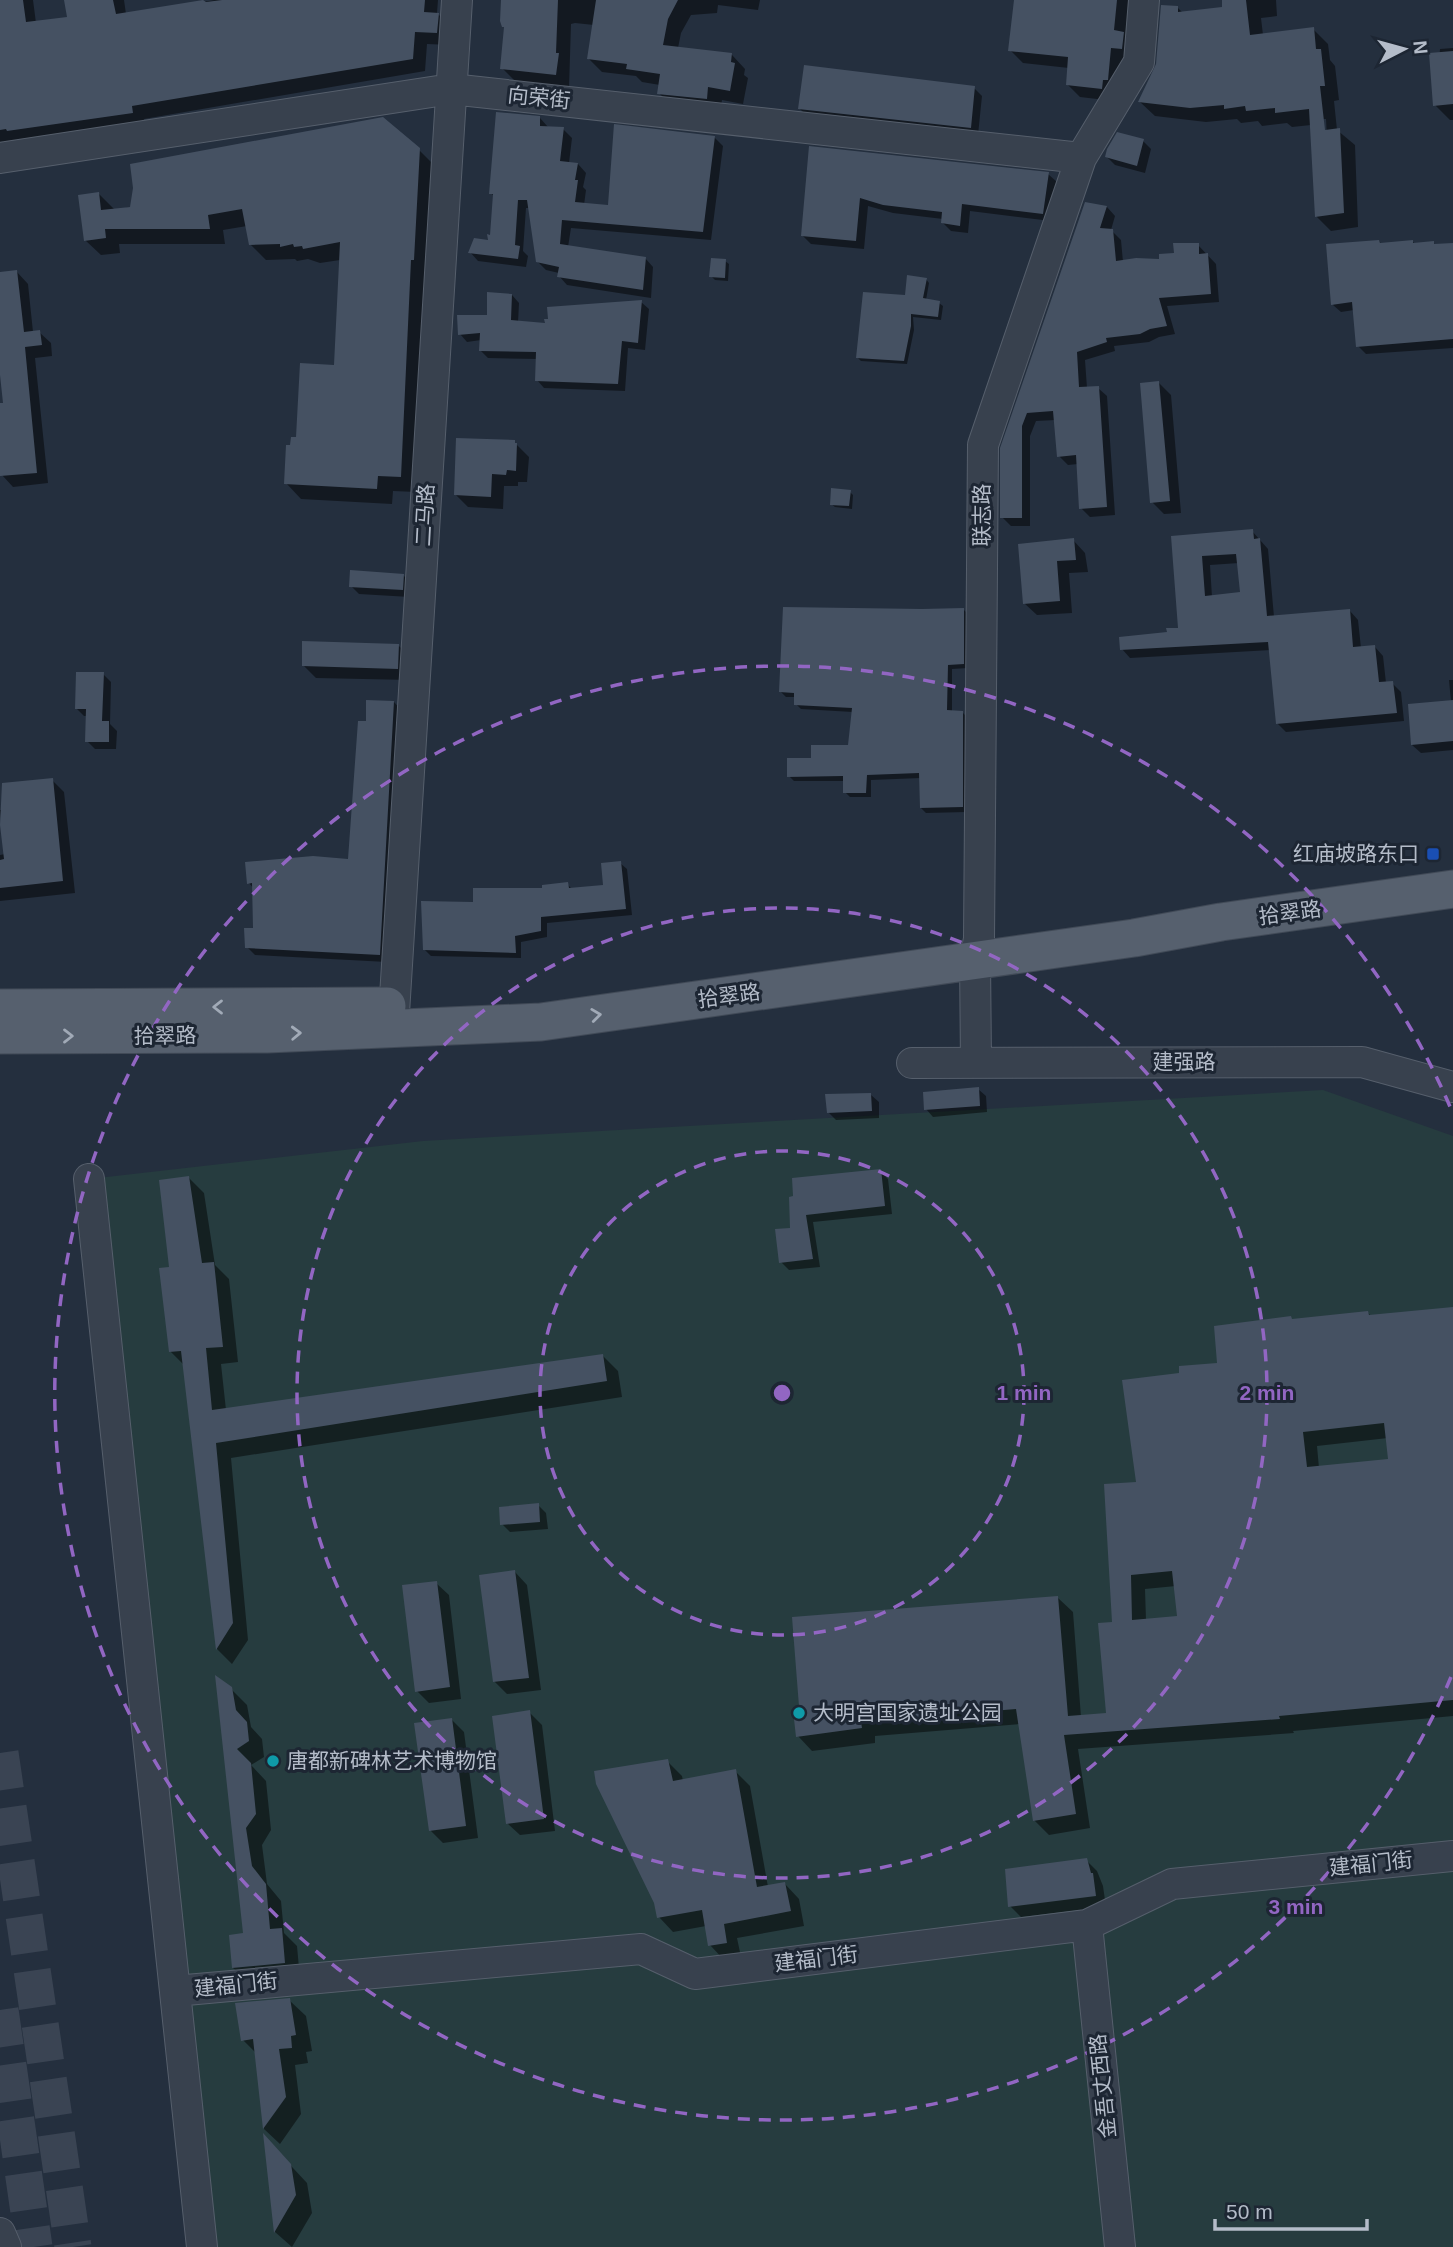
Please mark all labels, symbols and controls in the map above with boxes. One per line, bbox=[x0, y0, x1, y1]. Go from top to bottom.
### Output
north arrow bbox=[1369, 14, 1439, 84]
text: N bbox=[1409, 39, 1432, 55]
street label: 向荣街 bbox=[507, 83, 572, 112]
street label: 二马路 bbox=[411, 483, 438, 547]
street label: 联志路 bbox=[970, 484, 993, 547]
place label: 红庙坡路东口 bbox=[1293, 842, 1419, 865]
marker: 红庙坡路东口 bbox=[1425, 846, 1441, 862]
street label: 拾翠路 bbox=[1257, 897, 1323, 928]
street label: 拾翠路 bbox=[696, 980, 762, 1011]
one-way arrow bbox=[212, 999, 223, 1014]
one-way arrow bbox=[590, 1007, 602, 1022]
street label: 拾翠路 bbox=[133, 1023, 197, 1048]
one-way arrow bbox=[290, 1026, 301, 1041]
one-way arrow bbox=[63, 1028, 74, 1044]
street label: 建强路 bbox=[1153, 1050, 1216, 1073]
centre of rings bbox=[770, 1381, 794, 1405]
text: 1 min bbox=[997, 1381, 1051, 1404]
text: 2 min bbox=[1240, 1381, 1294, 1404]
place label: 大明宫国家遗址公园 bbox=[813, 1701, 1002, 1724]
marker: 大明宫国家遗址公园 bbox=[791, 1705, 807, 1721]
place label: 唐都新碑林艺术博物馆 bbox=[287, 1749, 497, 1772]
marker: 唐都新碑林艺术博物馆 bbox=[265, 1753, 281, 1769]
street label: 建福门街 bbox=[1328, 1848, 1414, 1879]
text: 3 min bbox=[1269, 1895, 1323, 1918]
street label: 建福门街 bbox=[773, 1942, 859, 1975]
street label: 建福门街 bbox=[193, 1969, 279, 2000]
street label: 金吾丈西路 bbox=[1086, 2033, 1119, 2139]
scale bar bbox=[1215, 2188, 1367, 2232]
text: 50 m bbox=[1226, 2200, 1273, 2223]

